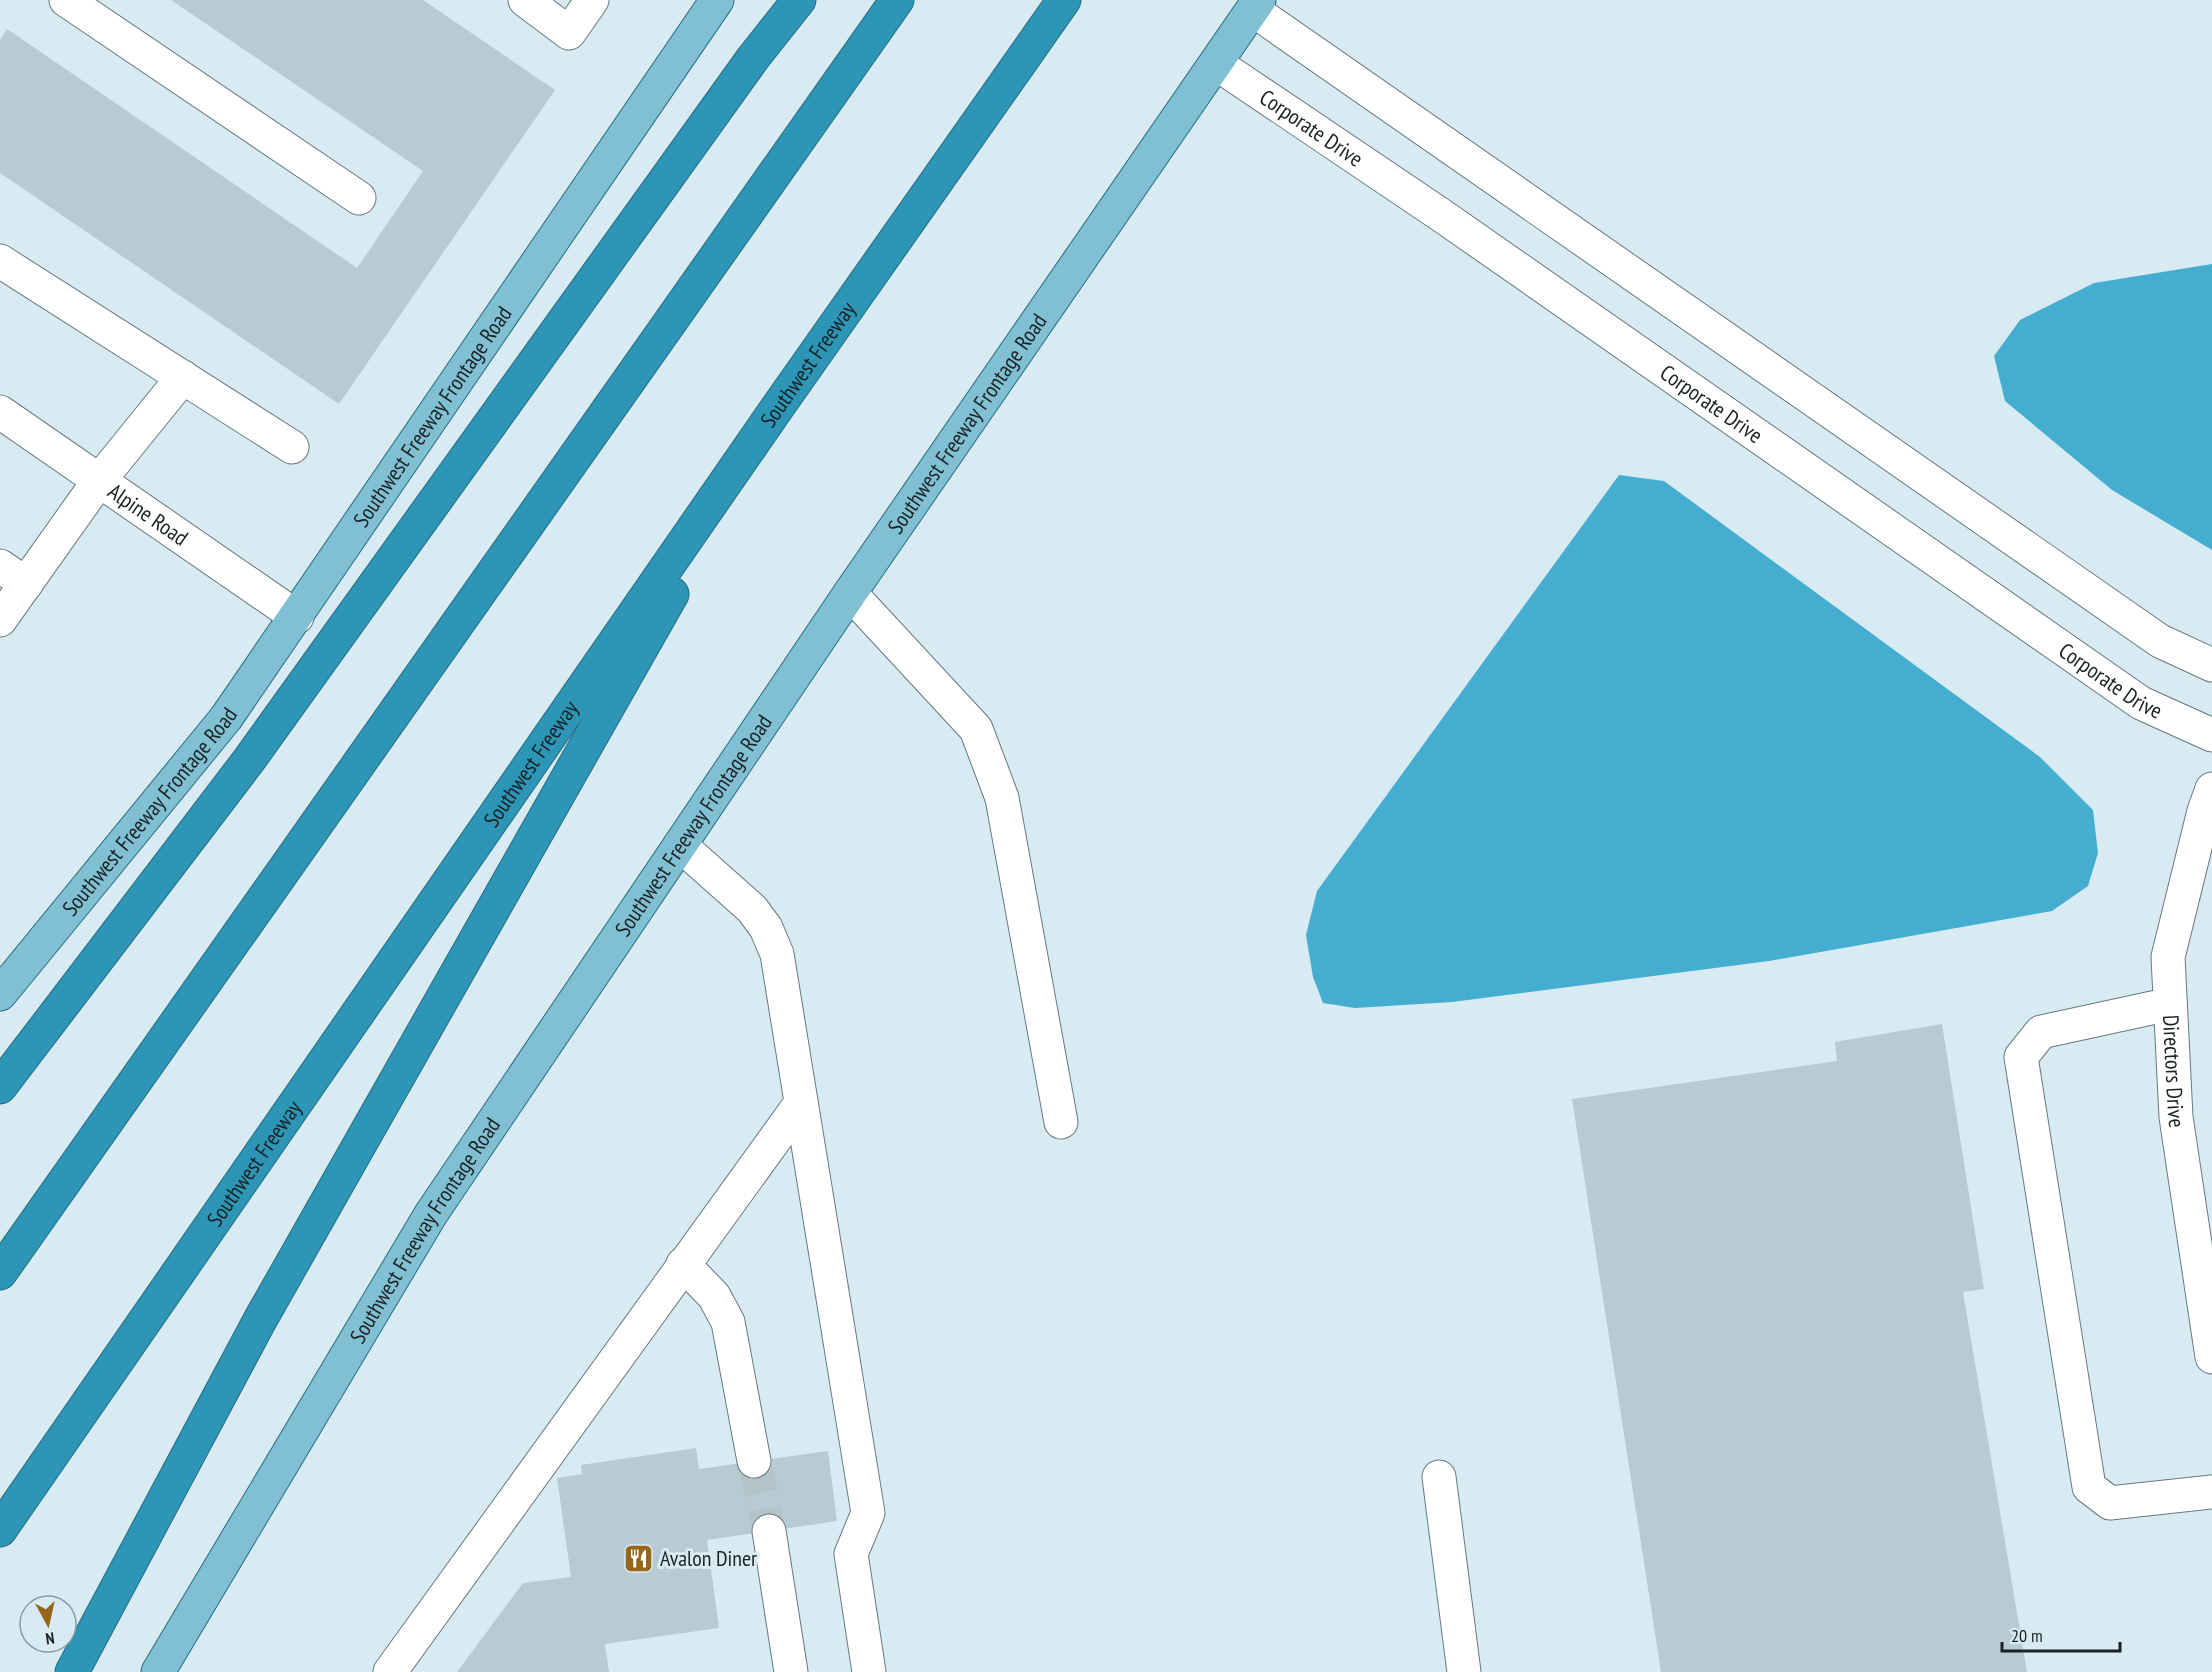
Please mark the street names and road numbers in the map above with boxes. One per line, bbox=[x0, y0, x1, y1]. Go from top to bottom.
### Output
street label: Corporate Drive bbox=[1255, 83, 1369, 172]
street label: Southwest Freeway bbox=[754, 296, 862, 433]
street label: Southwest Freeway Frontage Road bbox=[347, 301, 518, 532]
street label: Southwest Freeway Frontage Road bbox=[881, 308, 1053, 539]
street label: Corporate Drive bbox=[1655, 358, 1768, 449]
street label: Alpine Road bbox=[103, 477, 193, 552]
street label: Corporate Drive bbox=[2054, 636, 2167, 725]
street label: Southwest Freeway bbox=[477, 695, 584, 832]
street label: Southwest Freeway Frontage Road bbox=[56, 702, 243, 921]
street label: Southwest Freeway Frontage Road bbox=[608, 709, 778, 942]
street label: Directors Drive bbox=[2157, 1014, 2191, 1129]
street label: Southwest Freeway bbox=[200, 1094, 308, 1232]
street label: Southwest Freeway Frontage Road bbox=[343, 1112, 506, 1348]

